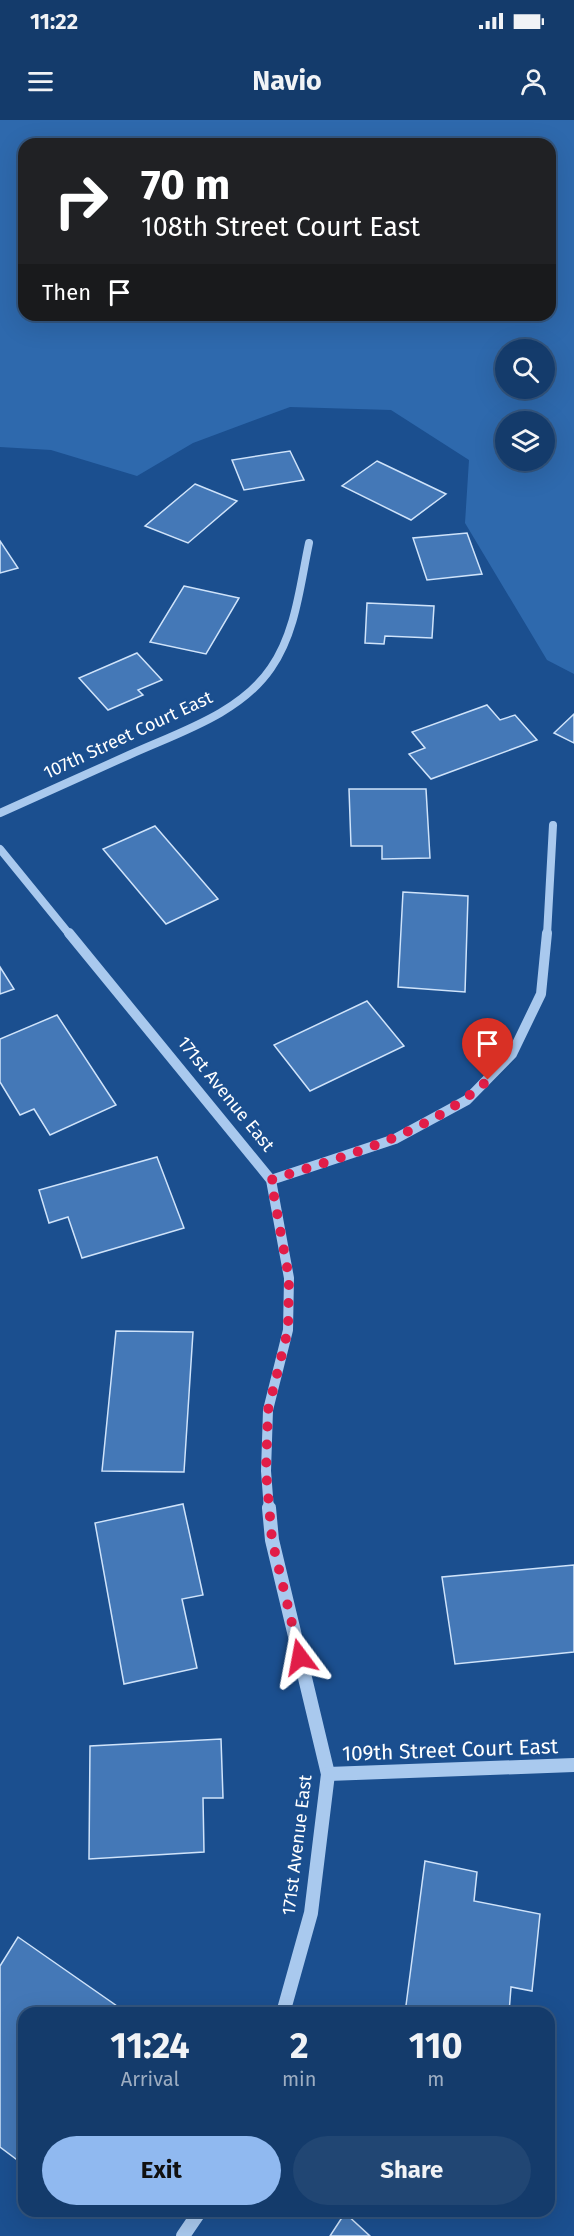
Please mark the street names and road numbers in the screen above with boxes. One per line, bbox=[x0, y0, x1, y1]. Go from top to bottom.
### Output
street label: 107th Street Court East bbox=[40, 686, 216, 784]
street label: 171st Avenue East bbox=[173, 1032, 279, 1156]
street label: 109th Street Court East bbox=[341, 1733, 559, 1767]
street label: 171st Avenue East bbox=[277, 1773, 317, 1917]

